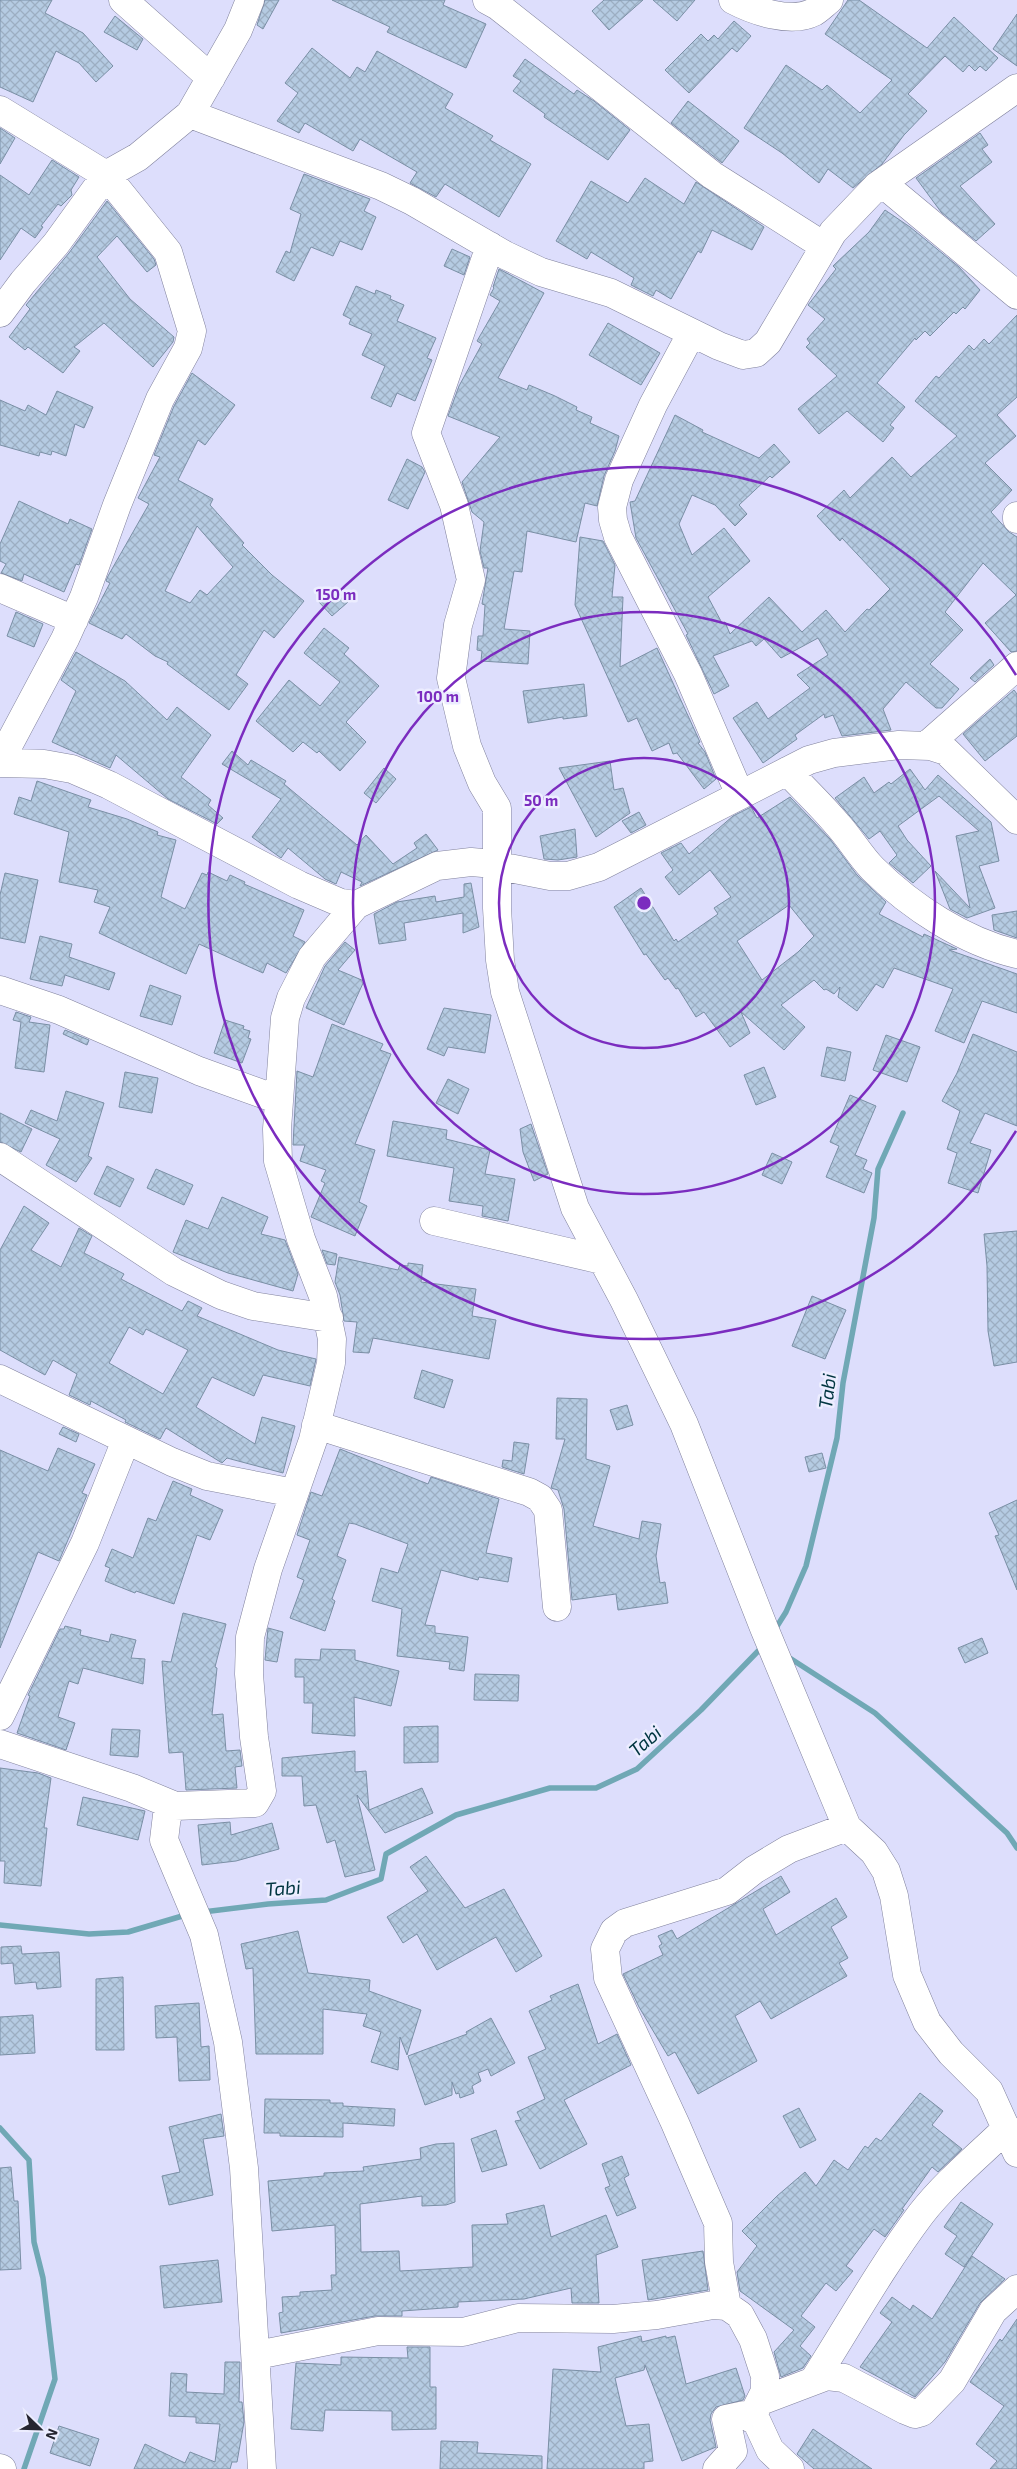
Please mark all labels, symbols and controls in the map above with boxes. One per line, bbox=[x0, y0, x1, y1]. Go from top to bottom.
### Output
text: 150 m bbox=[316, 585, 356, 603]
text: 100 m bbox=[417, 687, 459, 705]
text: 50 m bbox=[524, 791, 558, 809]
centre of rings bbox=[635, 894, 653, 912]
water label: Tabi bbox=[813, 1372, 840, 1410]
water label: Tabi bbox=[624, 1720, 666, 1761]
water label: Tabi bbox=[265, 1875, 302, 1900]
north arrow bbox=[15, 2404, 65, 2454]
text: N bbox=[43, 2426, 62, 2442]

